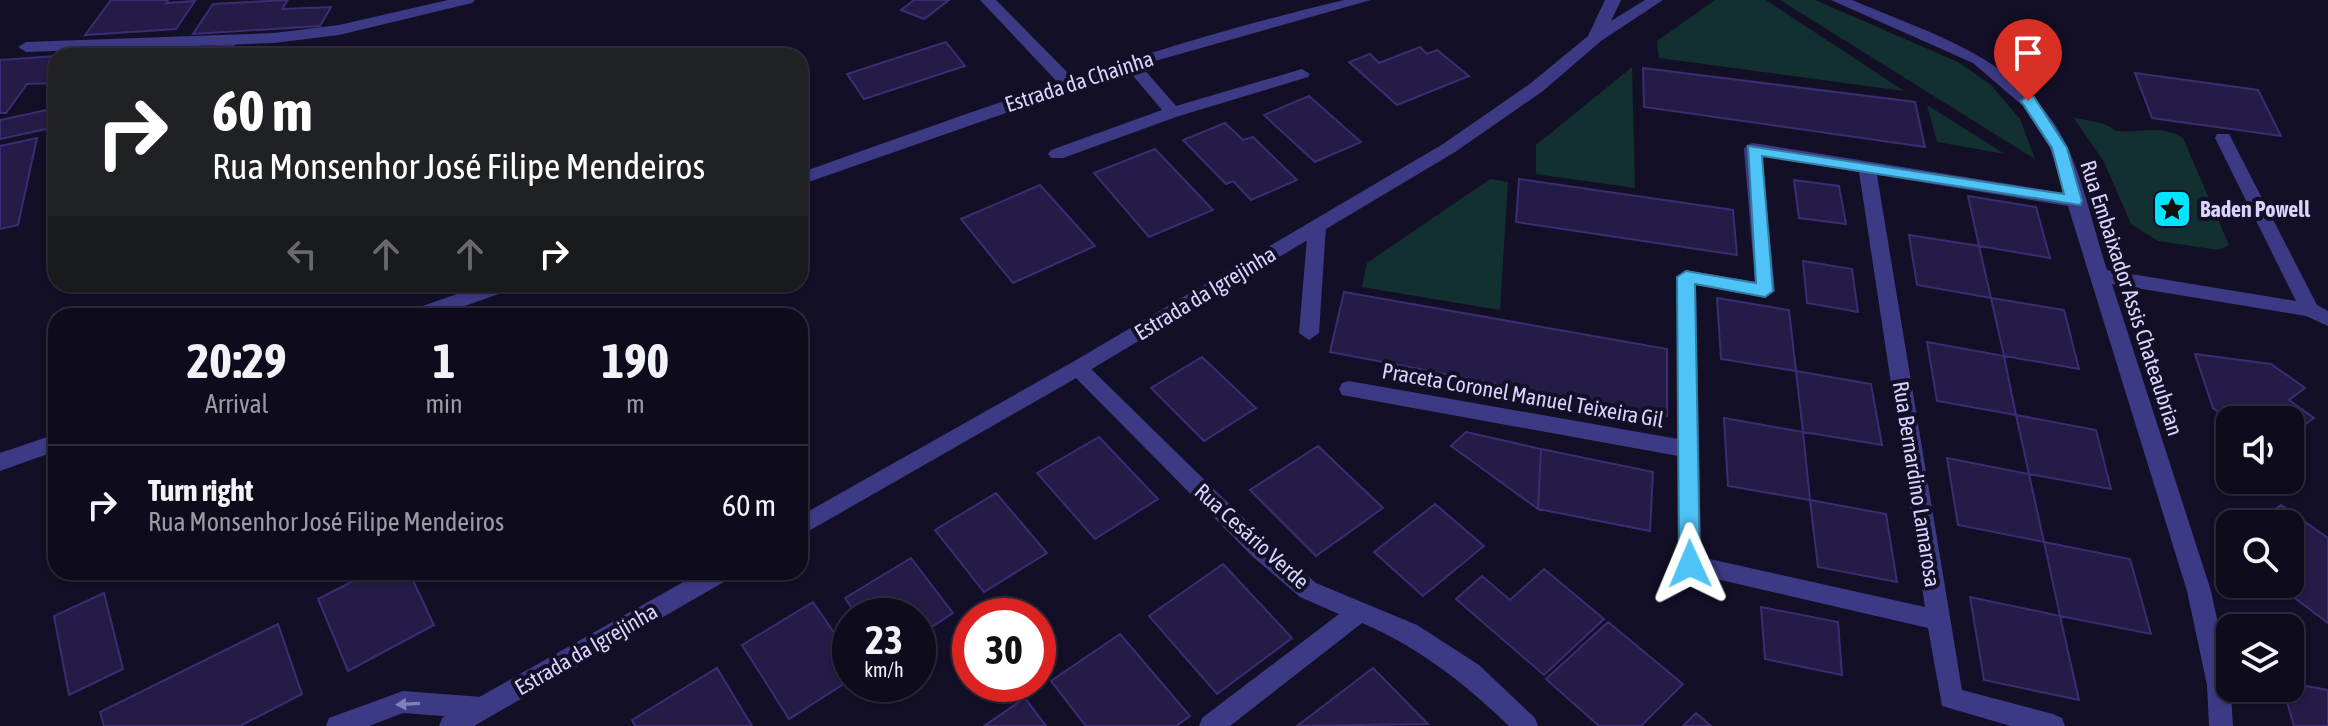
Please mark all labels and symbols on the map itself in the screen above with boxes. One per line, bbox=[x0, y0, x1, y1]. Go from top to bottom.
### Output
pin bbox=[1994, 19, 2062, 101]
street label: Estrada da Chainha bbox=[1001, 45, 1157, 117]
street label: Rua Embaixador Assis Chateaubrian bbox=[2075, 157, 2189, 439]
place icon: Baden Powell bbox=[2151, 188, 2193, 230]
place label: Baden Powell bbox=[2200, 196, 2311, 222]
street label: Estrada da Igrejinha bbox=[1130, 241, 1280, 345]
street label: Praceta Coronel Manuel Teixeira Gil bbox=[1380, 357, 1666, 433]
street label: Rua Bernardino Lamarosa bbox=[1888, 379, 1946, 589]
street label: Rua Cesário Verde bbox=[1190, 478, 1314, 594]
position arrow bbox=[1648, 522, 1732, 606]
street label: Estrada da Igrejinha bbox=[510, 598, 662, 700]
speed limit sign: 30 bbox=[952, 598, 1056, 702]
one-way arrow bbox=[396, 698, 421, 711]

